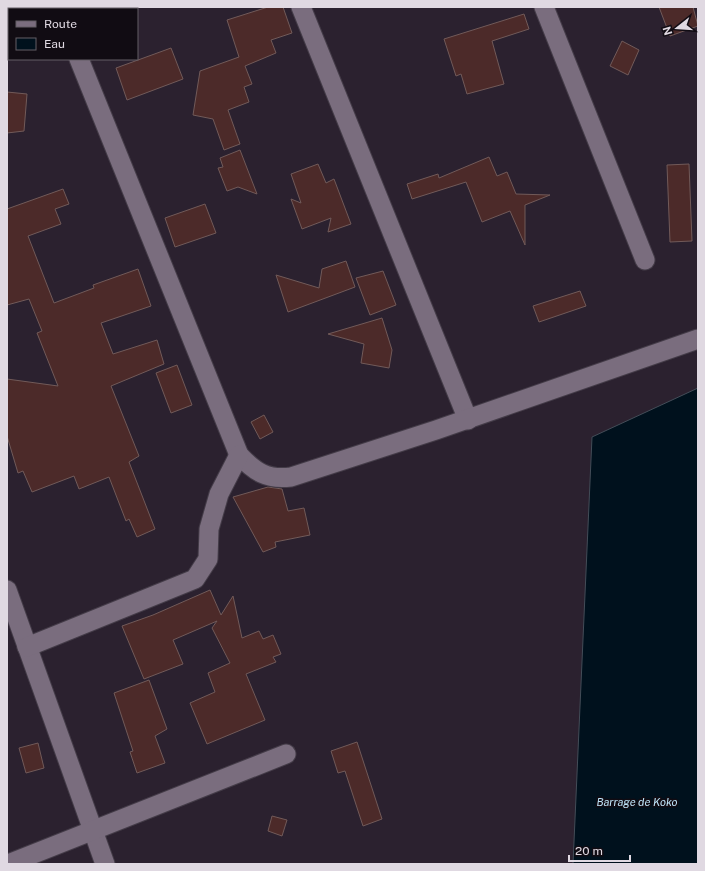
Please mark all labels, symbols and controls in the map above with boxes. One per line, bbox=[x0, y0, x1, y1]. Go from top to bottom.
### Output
legend bbox=[8, 8, 138, 60]
north arrow bbox=[657, 8, 697, 48]
text: Route bbox=[44, 17, 77, 31]
text: N bbox=[660, 25, 674, 37]
text: Eau bbox=[44, 37, 65, 51]
water label: Barrage de Koko bbox=[596, 796, 678, 808]
scale bar bbox=[569, 837, 630, 863]
text: 20 m bbox=[575, 844, 603, 858]

